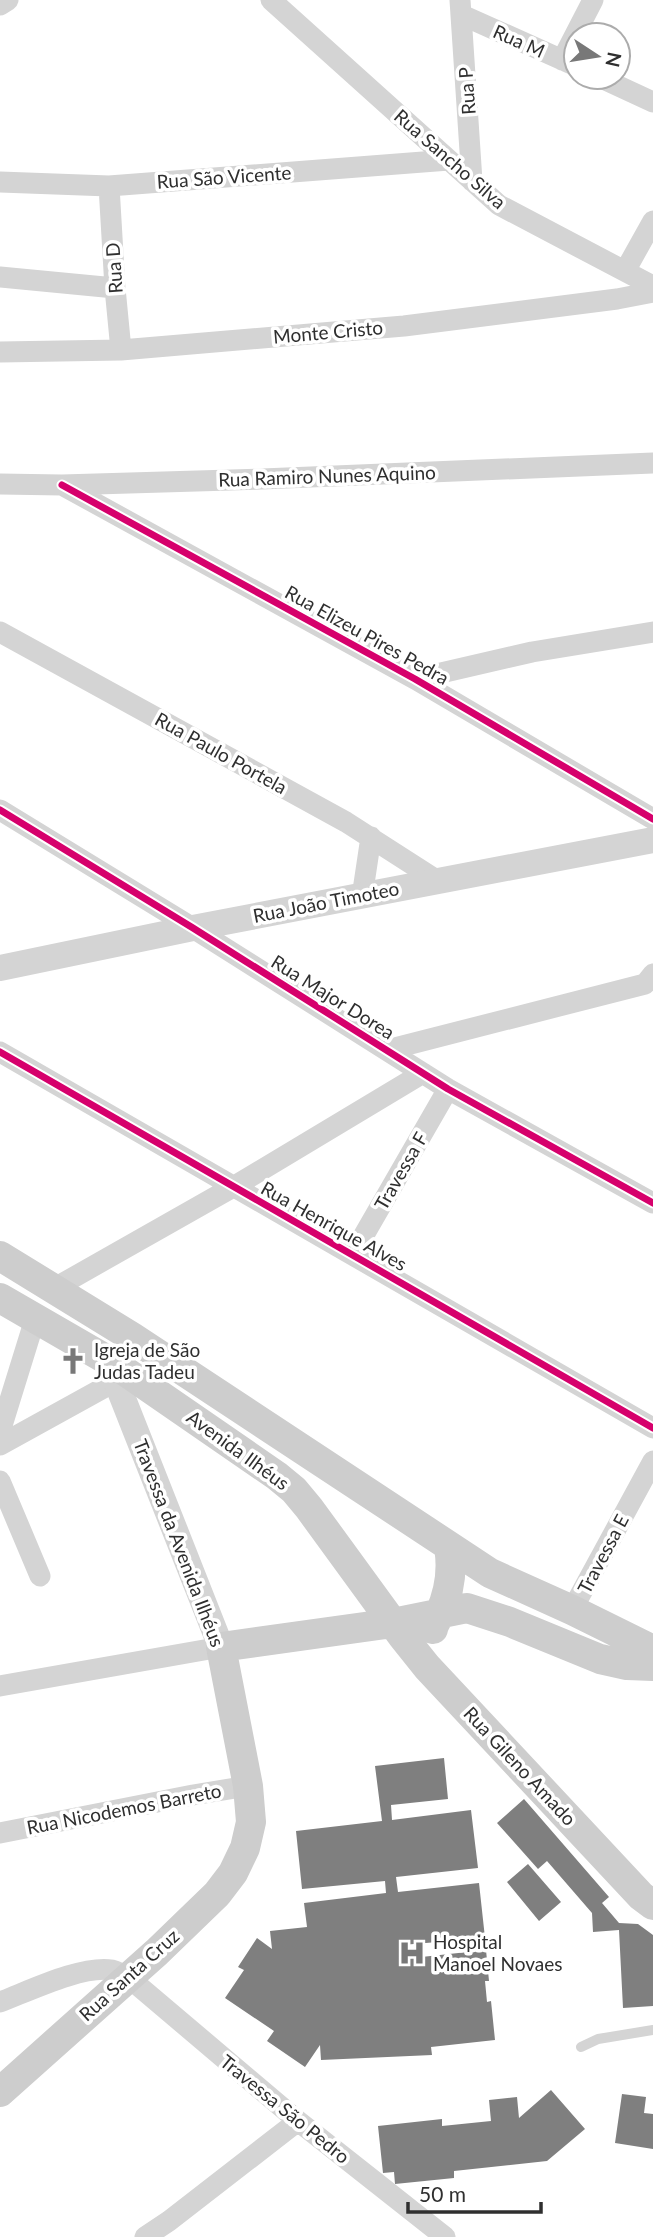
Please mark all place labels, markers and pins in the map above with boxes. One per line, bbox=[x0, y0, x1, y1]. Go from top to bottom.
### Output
place label: Igreja de São Judas Tadeu bbox=[94, 1338, 200, 1383]
church icon: Igreja de São Judas Tadeu bbox=[58, 1346, 88, 1376]
place label: Hospital Manoel Novaes bbox=[433, 1930, 563, 1975]
hospital icon: Hospital Manoel Novaes bbox=[397, 1938, 427, 1968]

